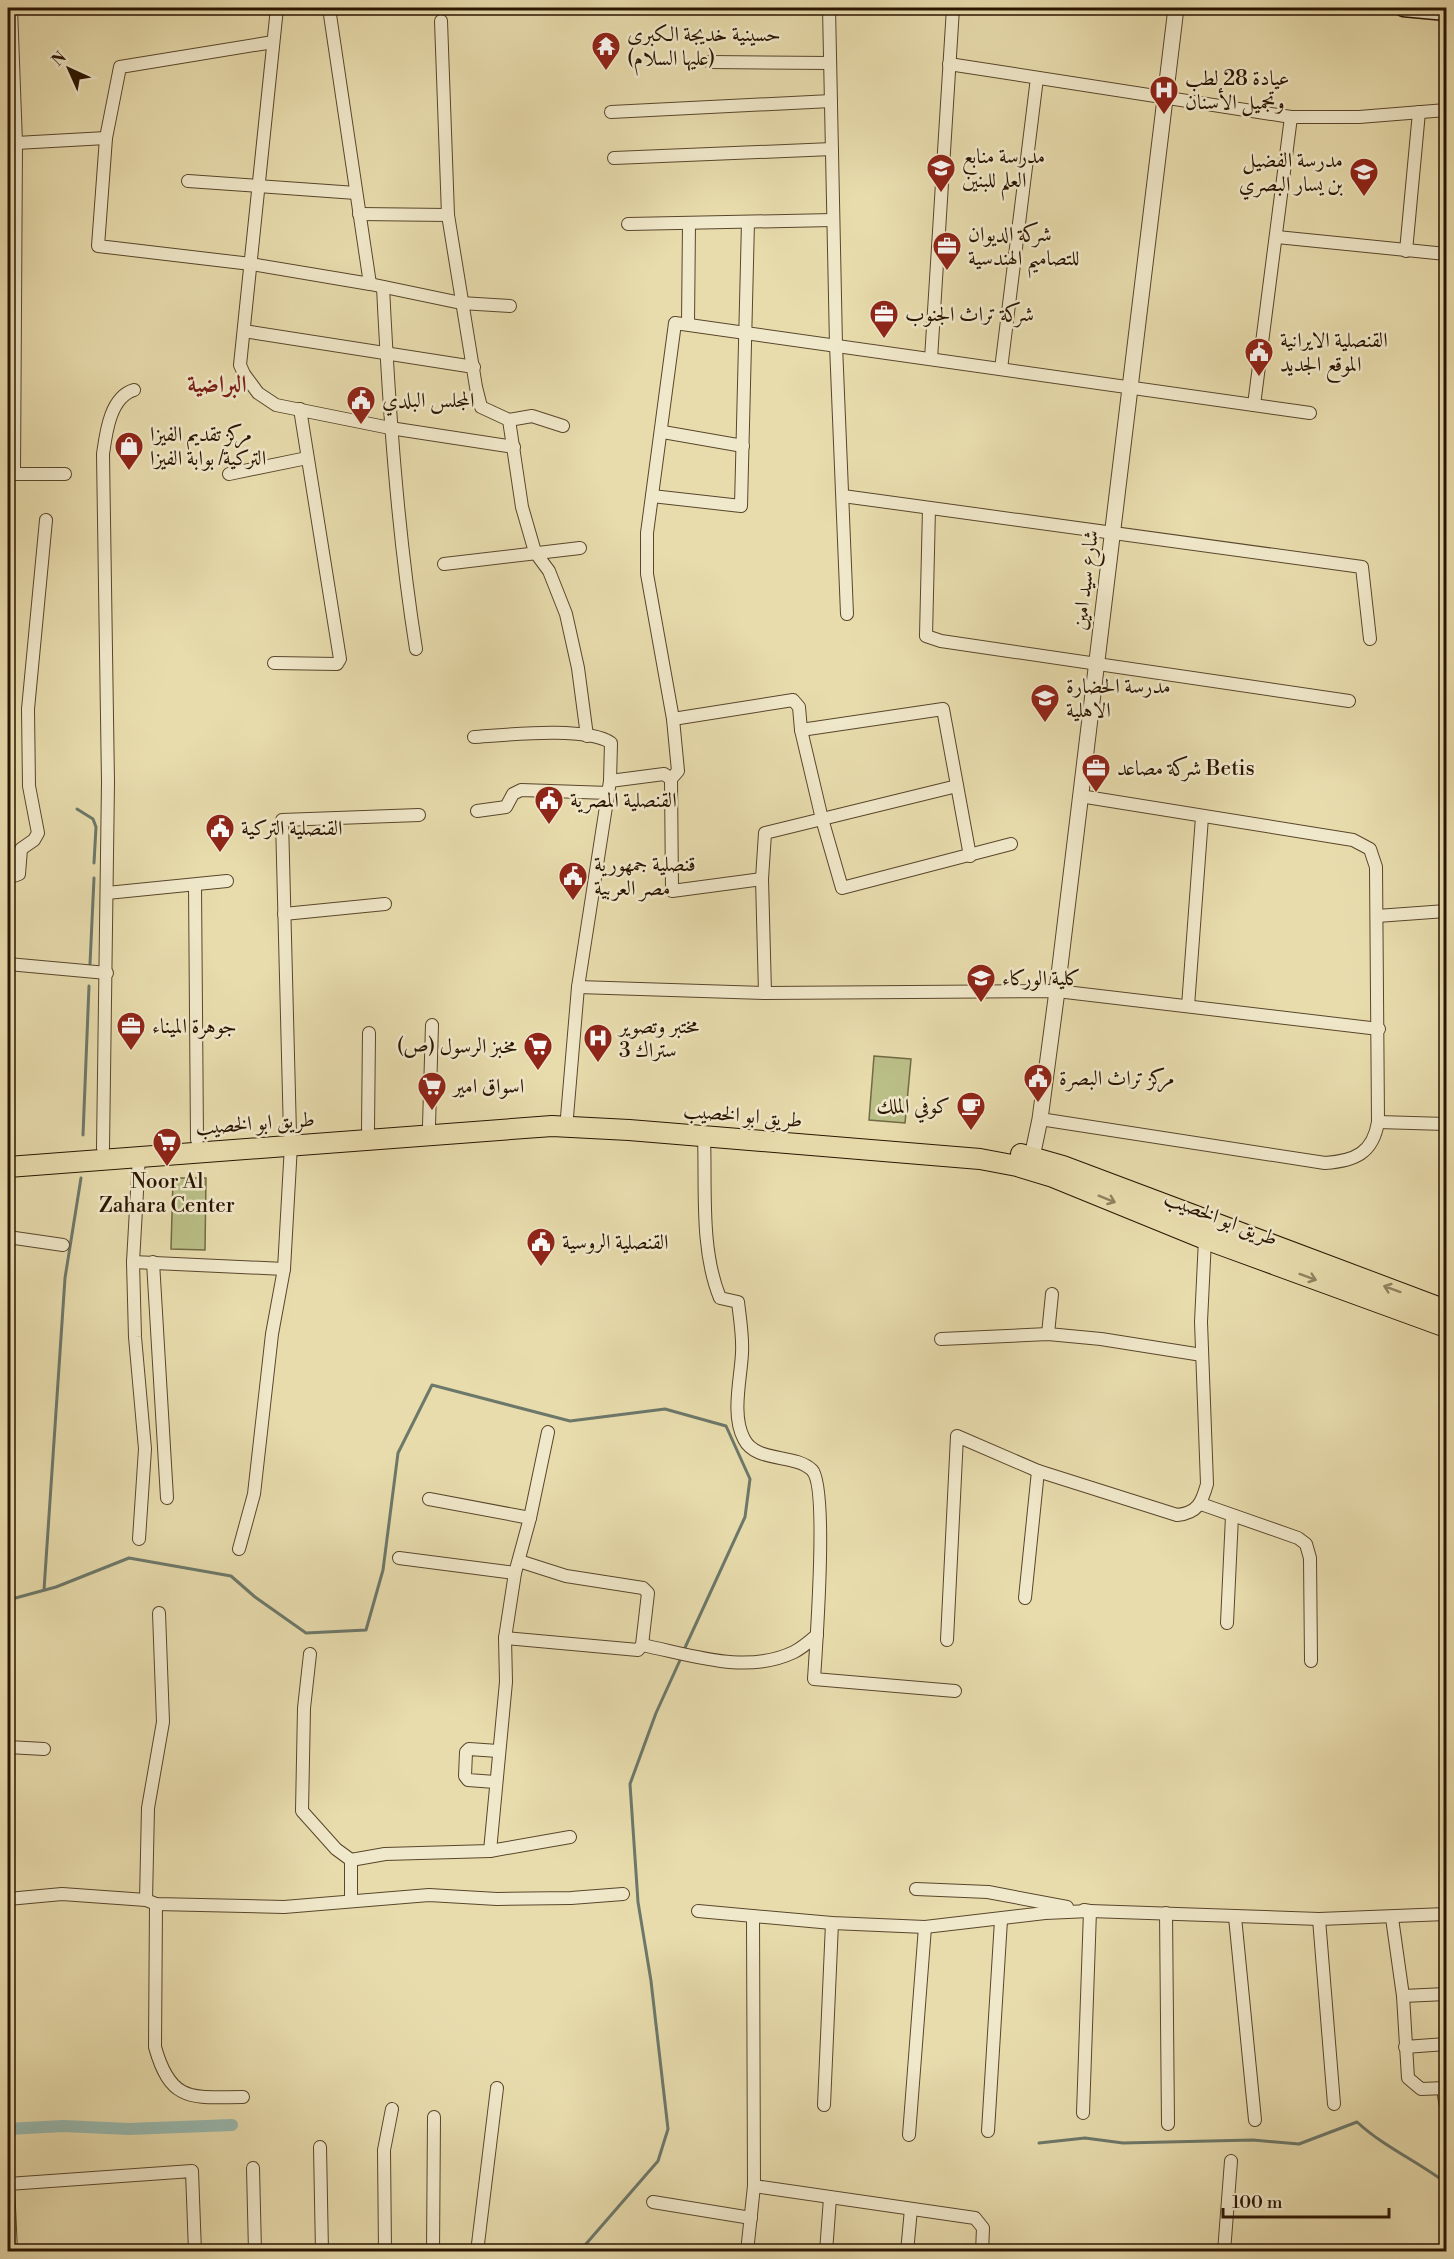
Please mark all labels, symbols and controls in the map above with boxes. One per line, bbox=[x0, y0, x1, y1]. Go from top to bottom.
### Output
place label: حسينية خديجة الكبرى (عليها السلام) bbox=[627, 22, 781, 76]
temple icon: حسينية خديجة الكبرى (عليها السلام) bbox=[590, 30, 622, 72]
north arrow bbox=[39, 39, 99, 99]
text: N bbox=[48, 47, 71, 71]
place label: عيادة 28 لطب وتجميل الأسنان bbox=[1185, 66, 1289, 117]
hospital icon: عيادة 28 لطب وتجميل الأسنان bbox=[1148, 74, 1180, 116]
place label: مدرسة منابع العلم للبنين bbox=[962, 144, 1045, 201]
place label: مدرسة الفضيل بن يسار البصري bbox=[1239, 148, 1343, 200]
school or university icon: مدرسة منابع العلم للبنين bbox=[925, 152, 957, 194]
school or university icon: مدرسة الفضيل بن يسار البصري bbox=[1348, 156, 1380, 198]
place label: شركة الديوان للتصاميم الهندسية bbox=[968, 221, 1080, 279]
office icon: شركة الديوان للتصاميم الهندسية bbox=[931, 230, 963, 272]
office icon: شركة تراث الجنوب bbox=[868, 298, 900, 340]
place label: شركة تراث الجنوب bbox=[905, 301, 1034, 328]
place label: القنصلية الايرانية الموقع الجديد bbox=[1280, 328, 1388, 383]
public building icon: القنصلية الايرانية الموقع الجديد bbox=[1243, 336, 1275, 378]
district label: البراضية bbox=[187, 370, 247, 400]
public building icon: المجلس البلدي bbox=[345, 384, 377, 426]
place label: المجلس البلدي bbox=[382, 388, 475, 416]
place label: مركز تقديم الفيزا التركية/ بوابة الفيزا bbox=[150, 422, 266, 472]
shop icon: مركز تقديم الفيزا التركية/ بوابة الفيزا bbox=[113, 430, 145, 472]
street label: شارع سيد امين bbox=[1067, 529, 1109, 632]
place label: مدرسة الحضارة الاهلية bbox=[1066, 674, 1171, 724]
school or university icon: مدرسة الحضارة الاهلية bbox=[1029, 682, 1061, 724]
office icon: شركة مصاعد Betis bbox=[1080, 752, 1112, 794]
place label: شركة مصاعد Betis bbox=[1117, 755, 1255, 782]
public building icon: القنصلية المصرية bbox=[533, 784, 565, 826]
place label: القنصلية المصرية bbox=[570, 788, 677, 814]
public building icon: القنصلية التركية bbox=[204, 812, 236, 854]
place label: القنصلية التركية bbox=[241, 816, 343, 842]
place label: قنصلية جمهورية مصر العربية bbox=[594, 852, 696, 902]
public building icon: قنصلية جمهورية مصر العربية bbox=[557, 860, 589, 902]
school or university icon: كلية الوركاء bbox=[965, 962, 997, 1004]
place label: كلية الوركاء bbox=[1002, 966, 1081, 992]
office icon: جوهرة الميناء bbox=[115, 1010, 147, 1052]
place label: جوهرة الميناء bbox=[152, 1014, 237, 1040]
place label: مختبر وتصوير ستراك 3 bbox=[617, 1014, 699, 1064]
hospital icon: مختبر وتصوير ستراك 3 bbox=[582, 1022, 614, 1064]
supermarket icon: مخبز الرسول (ص) bbox=[522, 1030, 554, 1072]
place label: مخبز الرسول (ص) bbox=[397, 1034, 517, 1060]
public building icon: مركز تراث البصرة bbox=[1022, 1062, 1054, 1104]
place label: مركز تراث البصرة bbox=[1059, 1066, 1175, 1093]
supermarket icon: اسواق امير bbox=[416, 1070, 448, 1112]
place label: اسواق امير bbox=[451, 1074, 524, 1100]
cafe icon: كوفي الملك bbox=[955, 1090, 987, 1132]
place label: كوفي الملك bbox=[876, 1094, 950, 1123]
street label: طريق ابو الخصيب bbox=[682, 1098, 804, 1134]
street label: طريق ابو الخصيب bbox=[195, 1107, 316, 1141]
supermarket icon: Noor Al Zahara Center bbox=[151, 1126, 183, 1168]
place label: Noor Al Zahara Center bbox=[99, 1169, 235, 1219]
street label: طريق ابو الخصيب bbox=[1160, 1185, 1281, 1252]
one-way arrow bbox=[1097, 1194, 1115, 1205]
public building icon: القنصلية الروسية bbox=[525, 1226, 557, 1268]
place label: القنصلية الروسية bbox=[562, 1230, 669, 1256]
one-way arrow bbox=[1298, 1272, 1317, 1283]
one-way arrow bbox=[1383, 1283, 1401, 1294]
scale bar bbox=[1223, 2181, 1390, 2219]
text: 100 m bbox=[1232, 2191, 1283, 2214]

